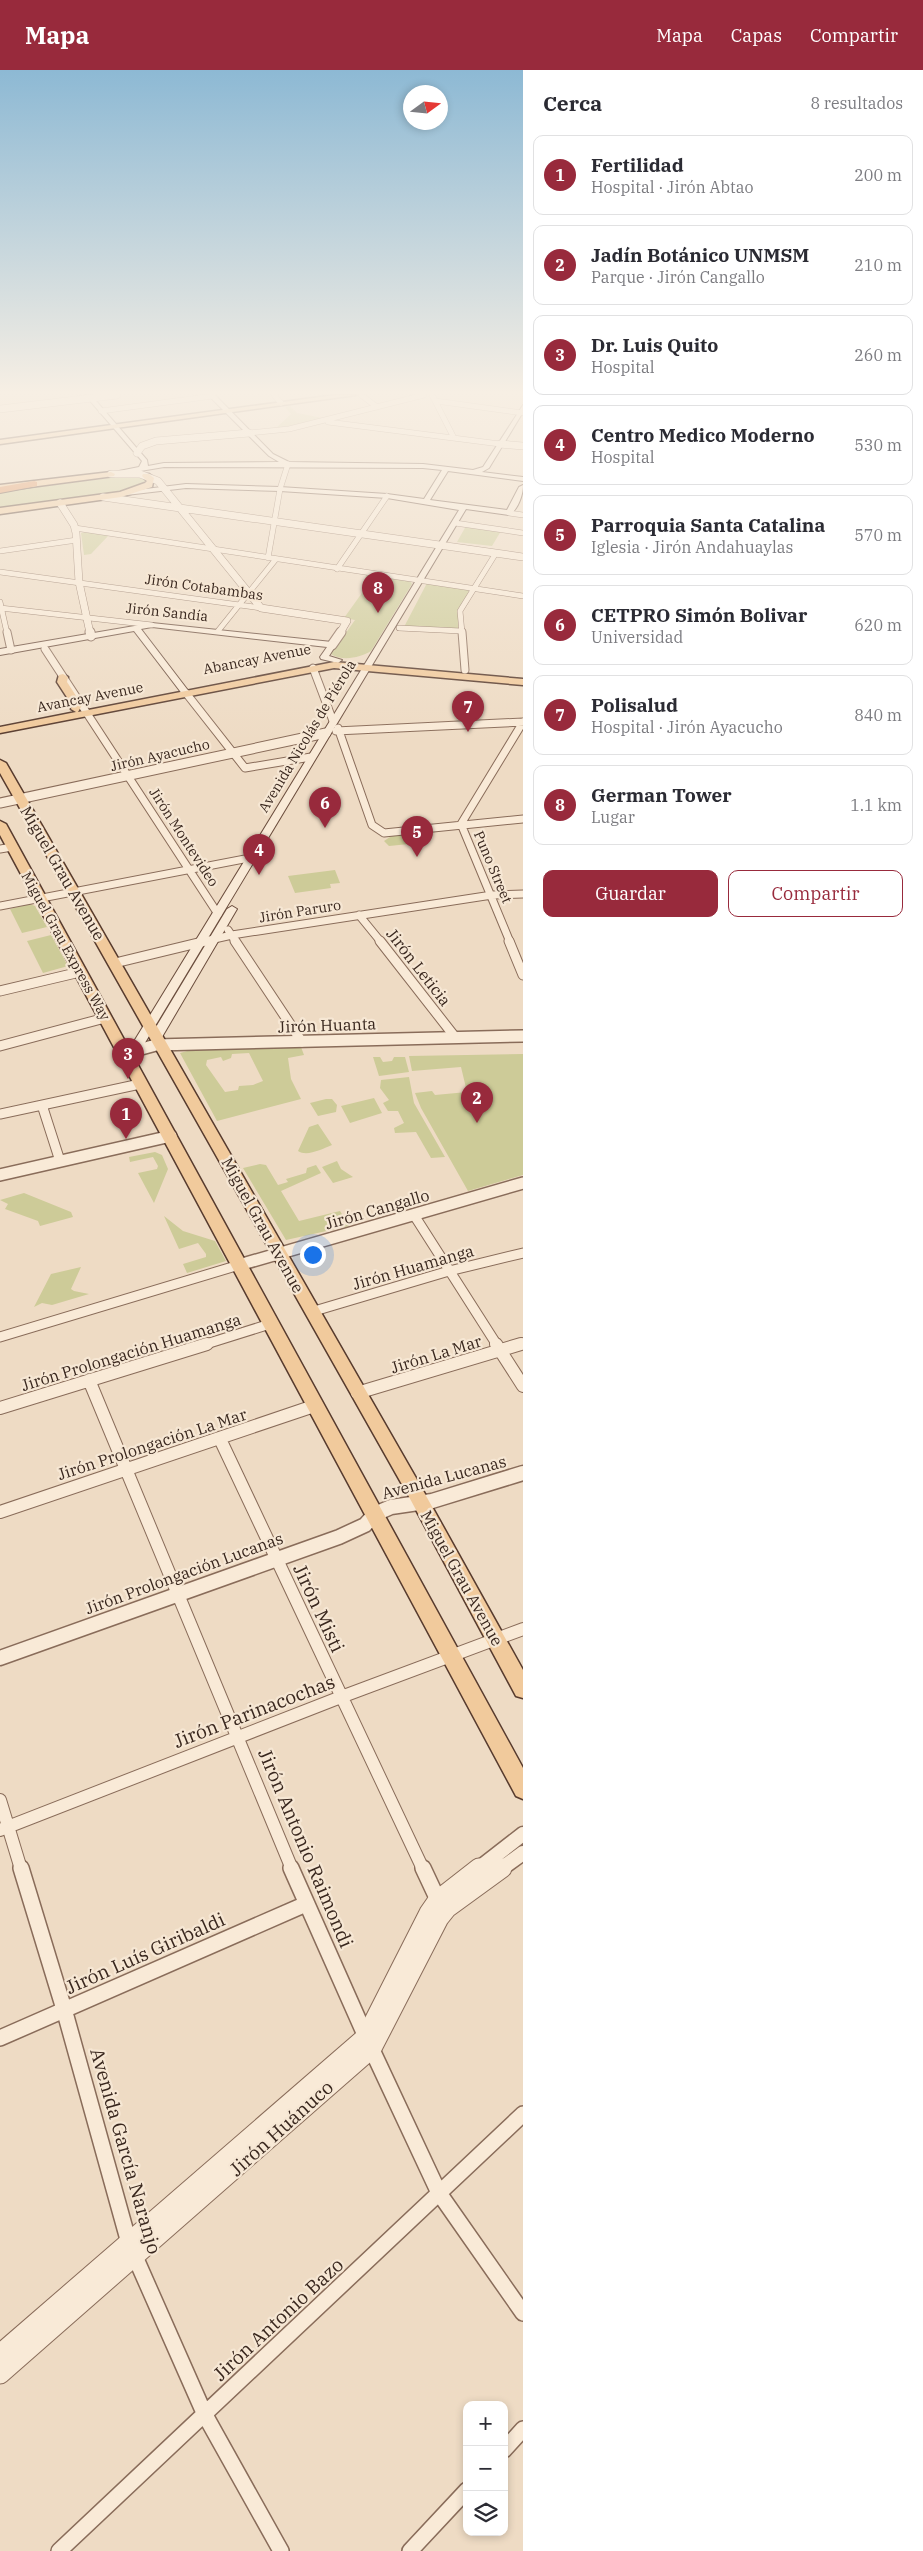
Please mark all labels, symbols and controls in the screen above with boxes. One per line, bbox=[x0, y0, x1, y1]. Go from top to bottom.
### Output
text: Mapa bbox=[25, 19, 89, 51]
text: Mapa bbox=[656, 24, 703, 47]
text: Capas bbox=[731, 24, 782, 47]
text: Compartir bbox=[810, 24, 898, 47]
north arrow bbox=[403, 85, 448, 130]
text: Cerca bbox=[543, 89, 602, 117]
text: 8 resultados bbox=[811, 93, 903, 113]
text: Fertilidad bbox=[591, 153, 684, 177]
text: 1 bbox=[555, 165, 565, 185]
text: 200 m bbox=[854, 165, 902, 185]
text: Hospital · Jirón Abtao bbox=[591, 177, 753, 197]
text: Jadín Botánico UNMSM bbox=[591, 243, 809, 267]
text: 2 bbox=[555, 255, 565, 275]
text: 210 m bbox=[854, 255, 902, 275]
text: Parque · Jirón Cangallo bbox=[591, 267, 765, 287]
text: Dr. Luis Quito bbox=[591, 333, 718, 357]
text: 3 bbox=[555, 345, 565, 365]
text: 260 m bbox=[854, 345, 902, 365]
text: Hospital bbox=[591, 357, 654, 377]
text: Centro Medico Moderno bbox=[591, 423, 815, 447]
text: 4 bbox=[555, 435, 565, 455]
text: 530 m bbox=[854, 435, 902, 455]
text: Hospital bbox=[591, 447, 654, 467]
text: Parroquia Santa Catalina bbox=[591, 513, 825, 537]
text: 5 bbox=[555, 525, 565, 545]
text: 570 m bbox=[854, 525, 902, 545]
text: Iglesia · Jirón Andahuaylas bbox=[591, 537, 793, 557]
street label: Jirón Cotabambas bbox=[144, 570, 264, 604]
pin: 8 bbox=[362, 572, 394, 613]
street label: Jirón Sandía bbox=[125, 599, 209, 625]
text: CETPRO Simón Bolivar bbox=[591, 603, 807, 627]
text: 6 bbox=[555, 615, 565, 635]
text: 620 m bbox=[854, 615, 902, 635]
text: Universidad bbox=[591, 627, 683, 647]
street label: Abancay Avenue bbox=[202, 640, 312, 678]
street label: Avenida Nicolás de Piérola bbox=[254, 656, 360, 816]
street label: Avancay Avenue bbox=[35, 678, 145, 716]
pin: 7 bbox=[452, 691, 484, 732]
text: Polisalud bbox=[591, 693, 678, 717]
text: 7 bbox=[555, 705, 565, 725]
text: 840 m bbox=[854, 705, 902, 725]
text: Hospital · Jirón Ayacucho bbox=[591, 717, 783, 737]
street label: Jirón Ayacucho bbox=[109, 735, 211, 775]
text: German Tower bbox=[591, 783, 732, 807]
street label: Jirón Montevideo bbox=[145, 784, 223, 890]
pin: 6 bbox=[309, 787, 341, 828]
text: 8 bbox=[555, 795, 565, 815]
text: 1.1 km bbox=[850, 795, 902, 815]
street label: Miguel Grau Avenue bbox=[16, 802, 110, 944]
text: Lugar bbox=[591, 807, 635, 827]
pin: 5 bbox=[401, 816, 433, 857]
street label: Puno Street bbox=[470, 828, 516, 906]
pin: 4 bbox=[243, 834, 275, 875]
street label: Miguel Grau Express Way bbox=[18, 868, 115, 1024]
button: Guardar bbox=[543, 870, 718, 917]
button: Compartir bbox=[728, 870, 903, 917]
street label: Jirón Paruro bbox=[258, 896, 342, 926]
street label: Jirón Leticia bbox=[382, 924, 456, 1010]
street label: Jirón Huanta bbox=[278, 1013, 377, 1037]
pin: 3 bbox=[112, 1038, 144, 1079]
pin: 2 bbox=[461, 1082, 493, 1123]
pin: 1 bbox=[110, 1098, 142, 1139]
street label: Miguel Grau Avenue bbox=[217, 1154, 309, 1296]
street label: Jirón Cangallo bbox=[323, 1185, 431, 1233]
street label: Jirón Huamanga bbox=[350, 1240, 476, 1294]
your location bbox=[300, 1242, 326, 1268]
street label: Jirón Prolongación Huamanga bbox=[19, 1309, 244, 1395]
street label: Jirón La Mar bbox=[388, 1331, 484, 1377]
street label: Jirón Prolongación La Mar bbox=[55, 1404, 249, 1484]
street label: Avenida Lucanas bbox=[380, 1451, 508, 1503]
street label: Miguel Grau Avenue bbox=[416, 1507, 508, 1649]
street label: Jirón Prolongación Lucanas bbox=[82, 1528, 286, 1618]
street label: Jirón Misti bbox=[288, 1560, 350, 1656]
street label: Jirón Parinacochas bbox=[170, 1669, 338, 1753]
street label: Jirón Antonio Raimondi bbox=[253, 1745, 359, 1951]
street label: Jirón Luís Giribaldi bbox=[61, 1907, 229, 1999]
street label: Avenida García Naranjo bbox=[85, 2045, 167, 2257]
street label: Jirón Huánuco bbox=[224, 2075, 338, 2181]
street label: Jirón Antonio Bazo bbox=[208, 2252, 348, 2386]
map controls bbox=[463, 2401, 508, 2536]
button: + bbox=[463, 2401, 508, 2446]
button: − bbox=[463, 2446, 508, 2491]
button: layers bbox=[463, 2491, 508, 2536]

